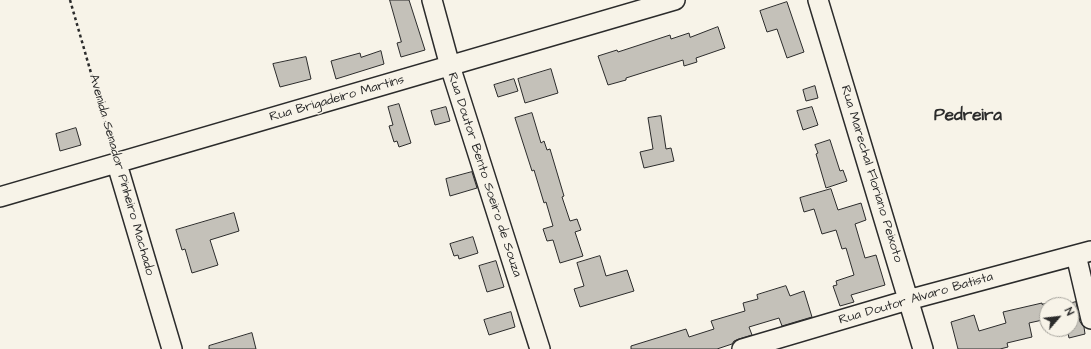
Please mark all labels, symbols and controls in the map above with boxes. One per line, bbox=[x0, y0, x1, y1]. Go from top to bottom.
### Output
street label: Rua Doutor Bento Soeiro de Souza bbox=[444, 71, 524, 279]
street label: Rua Brigadeiro Martins bbox=[268, 72, 406, 126]
street label: Avenida Senador Pinheiro Machado bbox=[85, 73, 157, 277]
street label: Rua Marechal Floriano Peixoto bbox=[837, 84, 905, 264]
district label: Pedreira bbox=[934, 106, 1002, 126]
street label: Rua Doutor Alvaro Batista bbox=[837, 269, 995, 329]
north arrow bbox=[1039, 297, 1079, 337]
text: N bbox=[1061, 305, 1077, 318]

